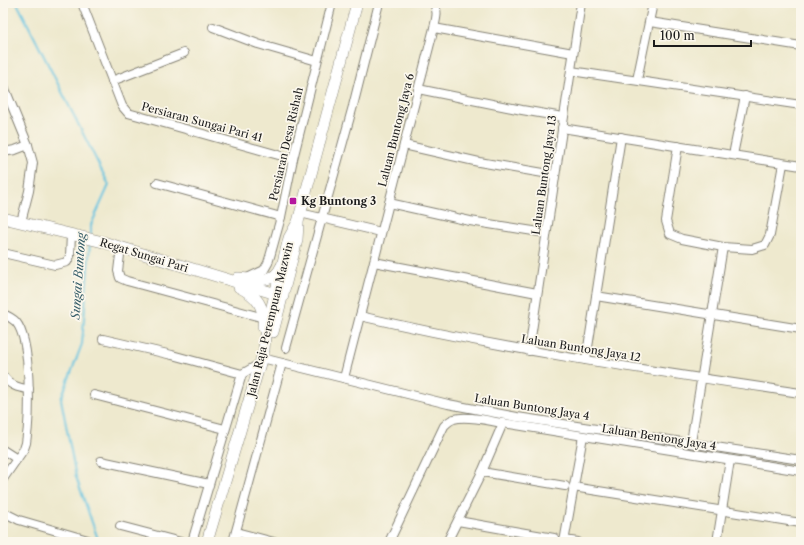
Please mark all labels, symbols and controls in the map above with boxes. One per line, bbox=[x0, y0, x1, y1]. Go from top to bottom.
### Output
scale bar bbox=[654, 22, 751, 48]
text: 100 m bbox=[660, 28, 695, 43]
street label: Laluan Buntong Jaya 6 bbox=[375, 71, 417, 188]
street label: Persiaran Desa Rishah bbox=[266, 86, 306, 202]
street label: Persiaran Sungai Pari 41 bbox=[140, 99, 264, 145]
street label: Laluan Buntong Jaya 13 bbox=[529, 114, 559, 236]
place label: Kg Buntong 3 bbox=[301, 194, 376, 208]
marker: Kg Buntong 3 bbox=[288, 196, 298, 206]
water label: Sungai Buntong bbox=[67, 230, 89, 321]
street label: Regat Sungai Pari bbox=[98, 235, 190, 275]
street label: Jalan Raja Perempuan Mazwin bbox=[243, 240, 296, 400]
street label: Laluan Buntong Jaya 12 bbox=[520, 332, 642, 364]
street label: Laluan Buntong Jaya 4 bbox=[473, 391, 591, 423]
street label: Laluan Bentong Jaya 4 bbox=[601, 421, 717, 453]

